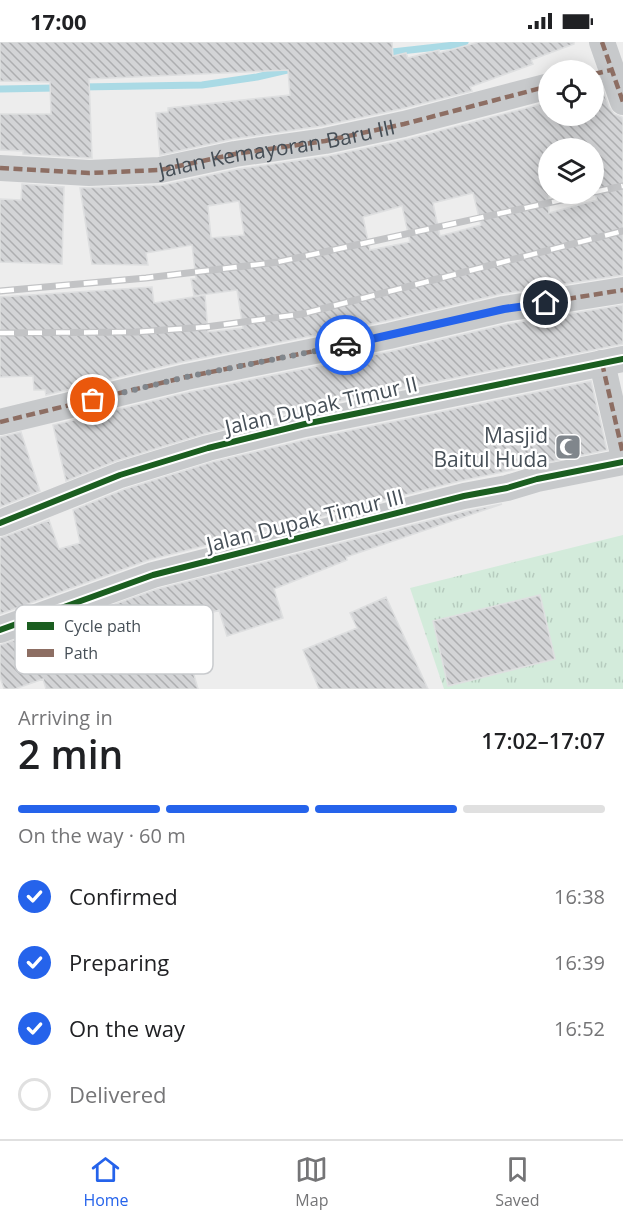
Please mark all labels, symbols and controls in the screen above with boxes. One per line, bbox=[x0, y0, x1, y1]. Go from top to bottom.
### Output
text: 17:00 bbox=[30, 6, 87, 36]
map controls bbox=[538, 60, 604, 204]
button: locate bbox=[538, 60, 604, 126]
street label: Jalan Kemayoran Baru III bbox=[154, 112, 398, 184]
button: layers bbox=[538, 138, 604, 204]
pin bbox=[520, 277, 571, 328]
icon: home bbox=[529, 286, 562, 319]
courier bbox=[315, 315, 375, 375]
icon: car bbox=[329, 329, 362, 362]
street label: Jalan Dupak Timur II bbox=[220, 369, 420, 441]
pin bbox=[67, 374, 118, 425]
icon: bag bbox=[76, 383, 109, 416]
place label: Masjid Baitul Huda bbox=[433, 421, 548, 473]
mosque icon: Masjid Baitul Huda bbox=[553, 432, 583, 462]
street label: Jalan Dupak Timur III bbox=[201, 482, 407, 559]
legend bbox=[15, 605, 213, 674]
text: Cycle path bbox=[64, 615, 141, 637]
text: Path bbox=[64, 642, 98, 664]
text: Arriving in bbox=[18, 704, 113, 731]
text: 17:02–17:07 bbox=[481, 725, 605, 755]
text: 2 min bbox=[18, 727, 123, 780]
text: On the way · 60 m bbox=[18, 822, 186, 849]
icon: check bbox=[18, 880, 51, 913]
text: Confirmed bbox=[69, 881, 178, 911]
text: 16:38 bbox=[554, 883, 605, 910]
icon: check bbox=[18, 946, 51, 979]
text: Preparing bbox=[69, 947, 169, 977]
text: 16:39 bbox=[554, 949, 605, 976]
icon: check bbox=[18, 1012, 51, 1045]
text: On the way bbox=[69, 1013, 185, 1043]
text: 16:52 bbox=[554, 1015, 605, 1042]
text: Delivered bbox=[69, 1079, 167, 1109]
tab: Home bbox=[83, 1153, 129, 1211]
tab: Map bbox=[295, 1153, 328, 1211]
tab: Saved bbox=[495, 1153, 540, 1211]

